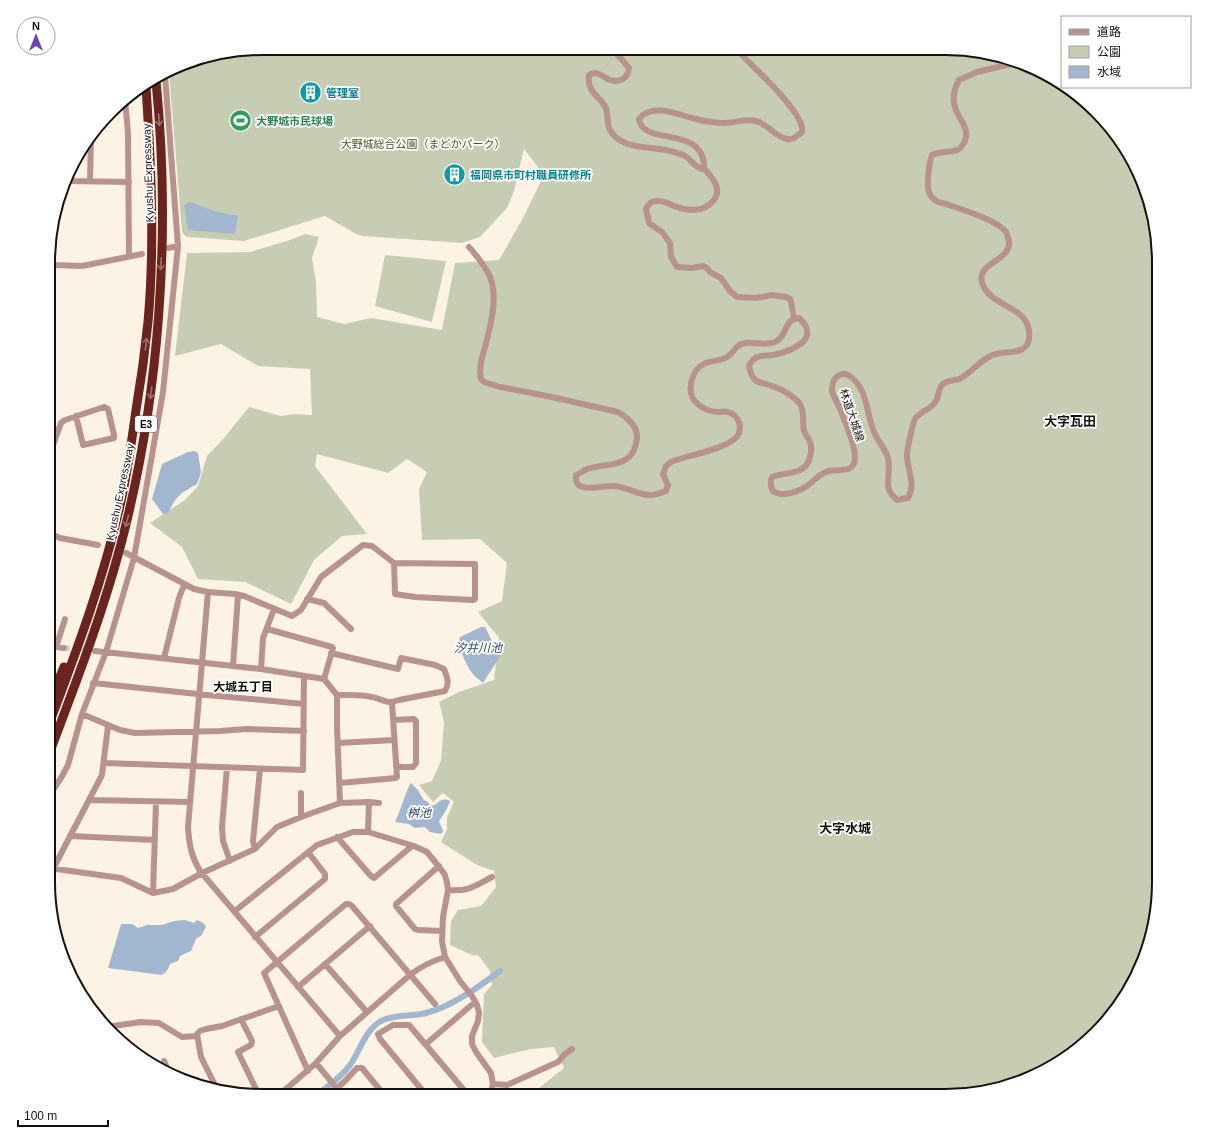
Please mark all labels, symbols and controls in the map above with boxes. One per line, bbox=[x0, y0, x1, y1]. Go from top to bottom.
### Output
north arrow bbox=[16, 16, 56, 56]
legend bbox=[1061, 16, 1191, 88]
text: N bbox=[32, 20, 40, 32]
text: 道路 bbox=[1097, 25, 1121, 39]
text: 公園 bbox=[1097, 45, 1121, 59]
text: 水域 bbox=[1097, 65, 1121, 79]
building icon: 管理室 bbox=[297, 80, 323, 106]
place label: 管理室 bbox=[326, 87, 359, 99]
sports icon: 大野城市民球場 bbox=[228, 108, 254, 134]
one-way arrow bbox=[155, 113, 162, 126]
place label: 大野城市民球場 bbox=[256, 115, 333, 127]
street label: Kyushu Expressway bbox=[140, 123, 156, 223]
park label: 大野城総合公園（まどかパーク） bbox=[341, 138, 506, 150]
building icon: 福岡県市町村職員研修所 bbox=[442, 162, 468, 188]
place label: 福岡県市町村職員研修所 bbox=[470, 169, 591, 181]
one-way arrow bbox=[157, 257, 164, 270]
one-way arrow bbox=[142, 338, 149, 351]
one-way arrow bbox=[147, 386, 155, 399]
street label: 林道大城線 bbox=[837, 387, 867, 443]
district label: 大字瓦田 bbox=[1044, 414, 1096, 429]
road number: E3 bbox=[135, 416, 157, 432]
street label: Kyushu Expressway bbox=[104, 442, 136, 542]
one-way arrow bbox=[122, 514, 130, 527]
water label: 汐井川池 bbox=[454, 641, 503, 655]
district label: 大城五丁目 bbox=[213, 680, 273, 694]
water label: 桝池 bbox=[407, 806, 432, 820]
district label: 大字水城 bbox=[819, 821, 871, 836]
scale bar bbox=[18, 1102, 108, 1128]
text: 100 m bbox=[24, 1109, 57, 1123]

